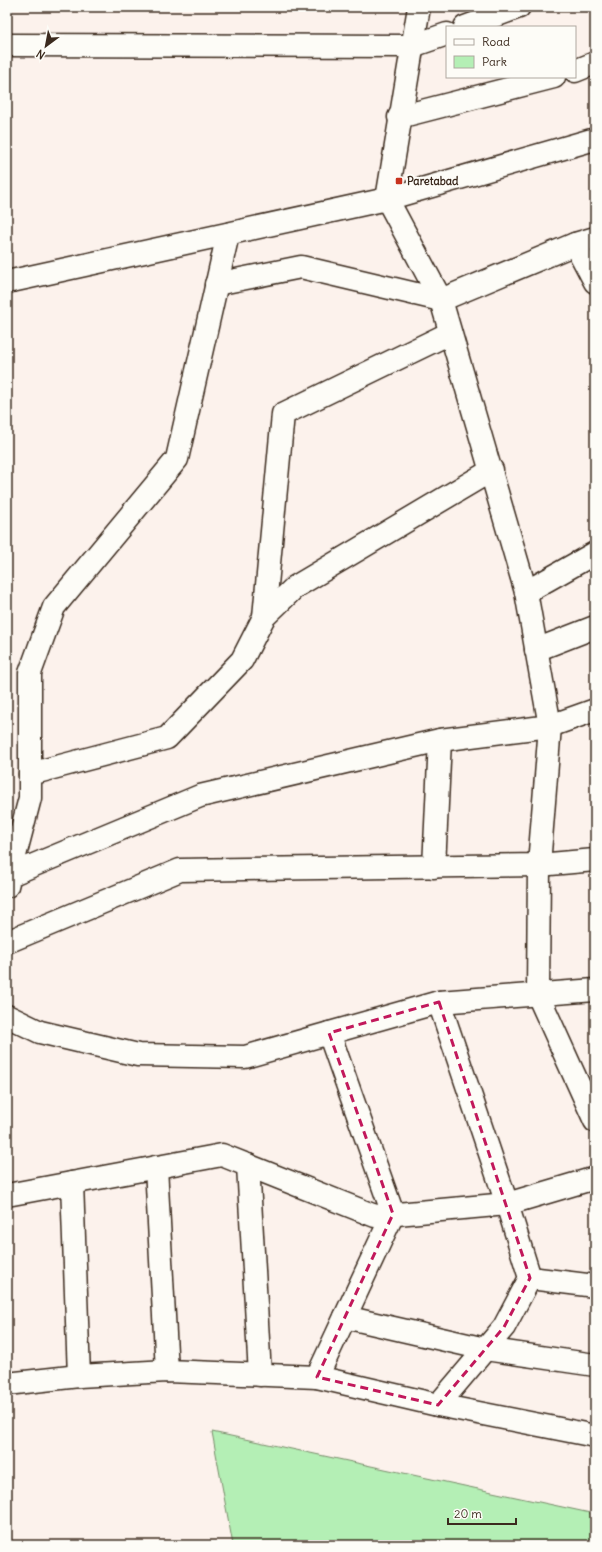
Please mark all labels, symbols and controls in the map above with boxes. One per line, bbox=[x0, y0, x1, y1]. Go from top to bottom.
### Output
north arrow bbox=[26, 26, 66, 66]
legend bbox=[446, 26, 576, 78]
text: Road bbox=[482, 34, 510, 49]
text: N bbox=[34, 47, 48, 62]
text: Park bbox=[482, 54, 507, 69]
place label: Paretabad bbox=[407, 174, 459, 188]
marker: Paretabad bbox=[394, 176, 404, 186]
scale bar bbox=[448, 1500, 516, 1526]
text: 20 m bbox=[454, 1506, 482, 1521]

